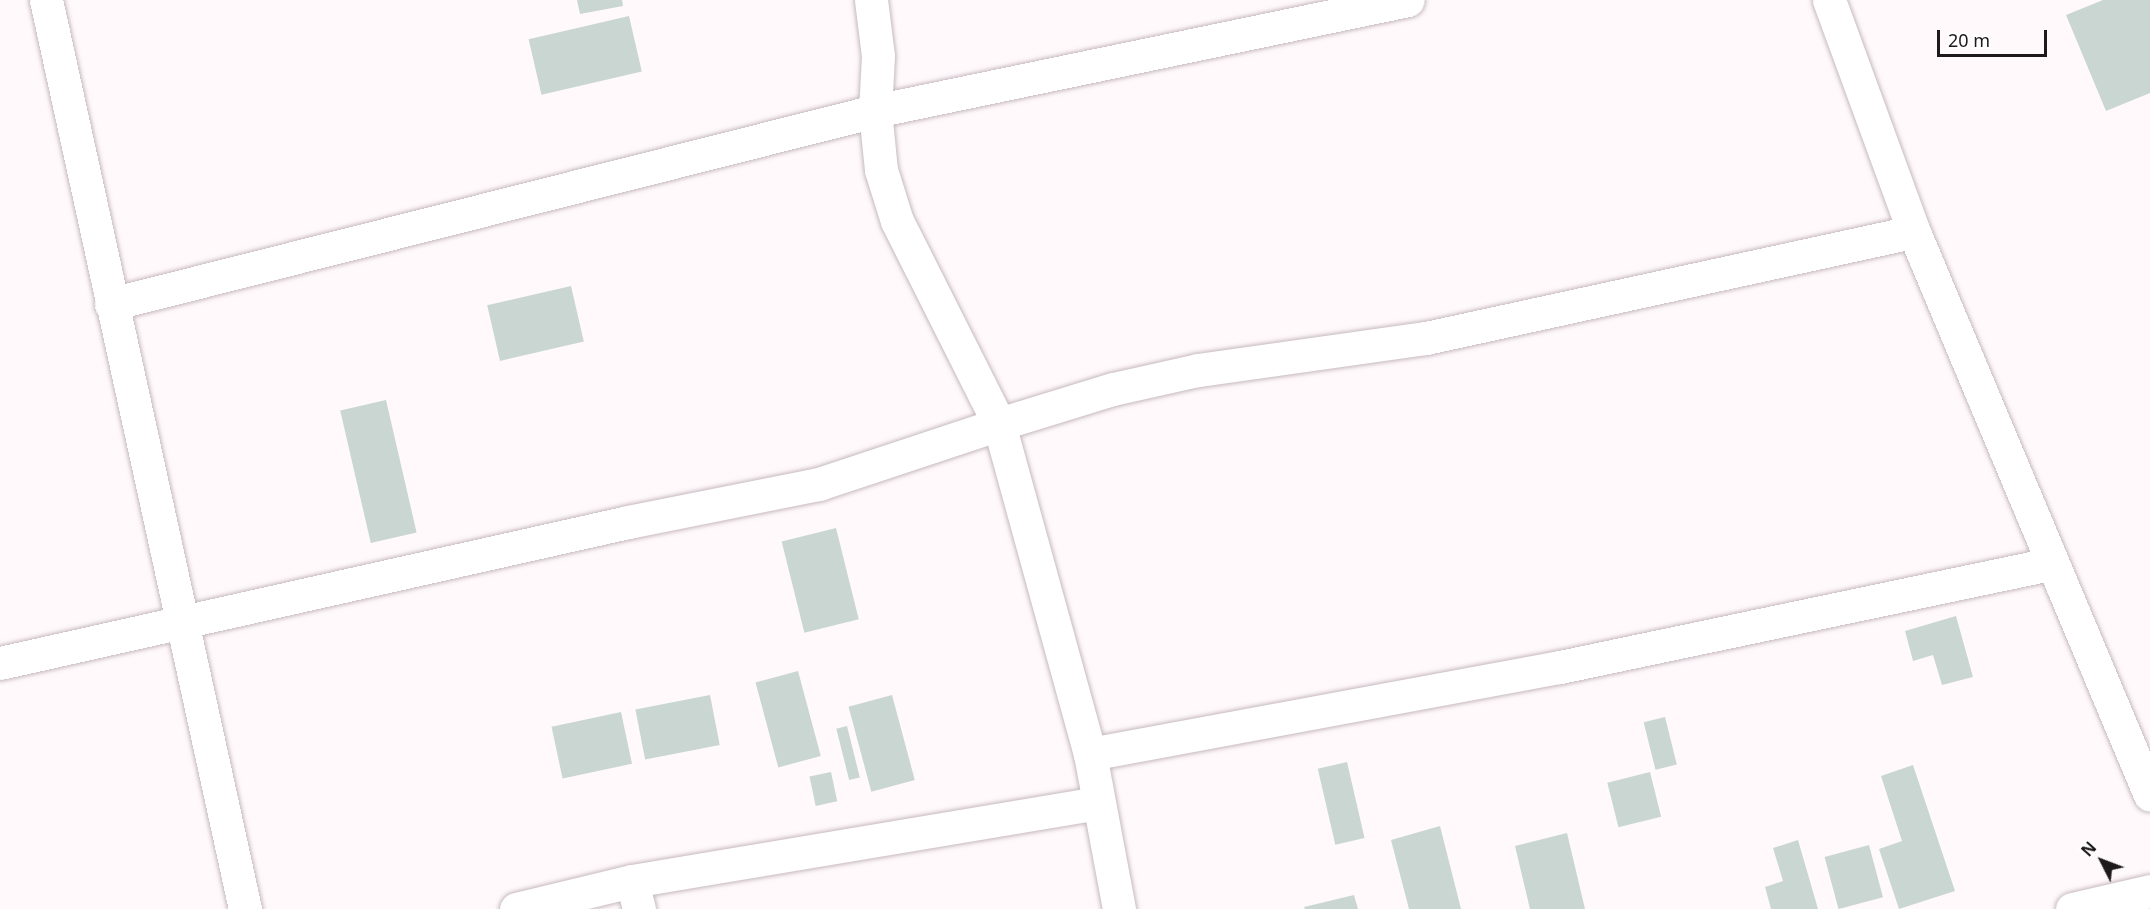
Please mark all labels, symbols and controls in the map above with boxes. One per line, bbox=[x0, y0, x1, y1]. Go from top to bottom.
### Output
scale bar bbox=[1940, 18, 2050, 56]
text: 20 m bbox=[1948, 28, 1990, 52]
north arrow bbox=[2072, 831, 2132, 891]
text: N bbox=[2076, 837, 2101, 861]

